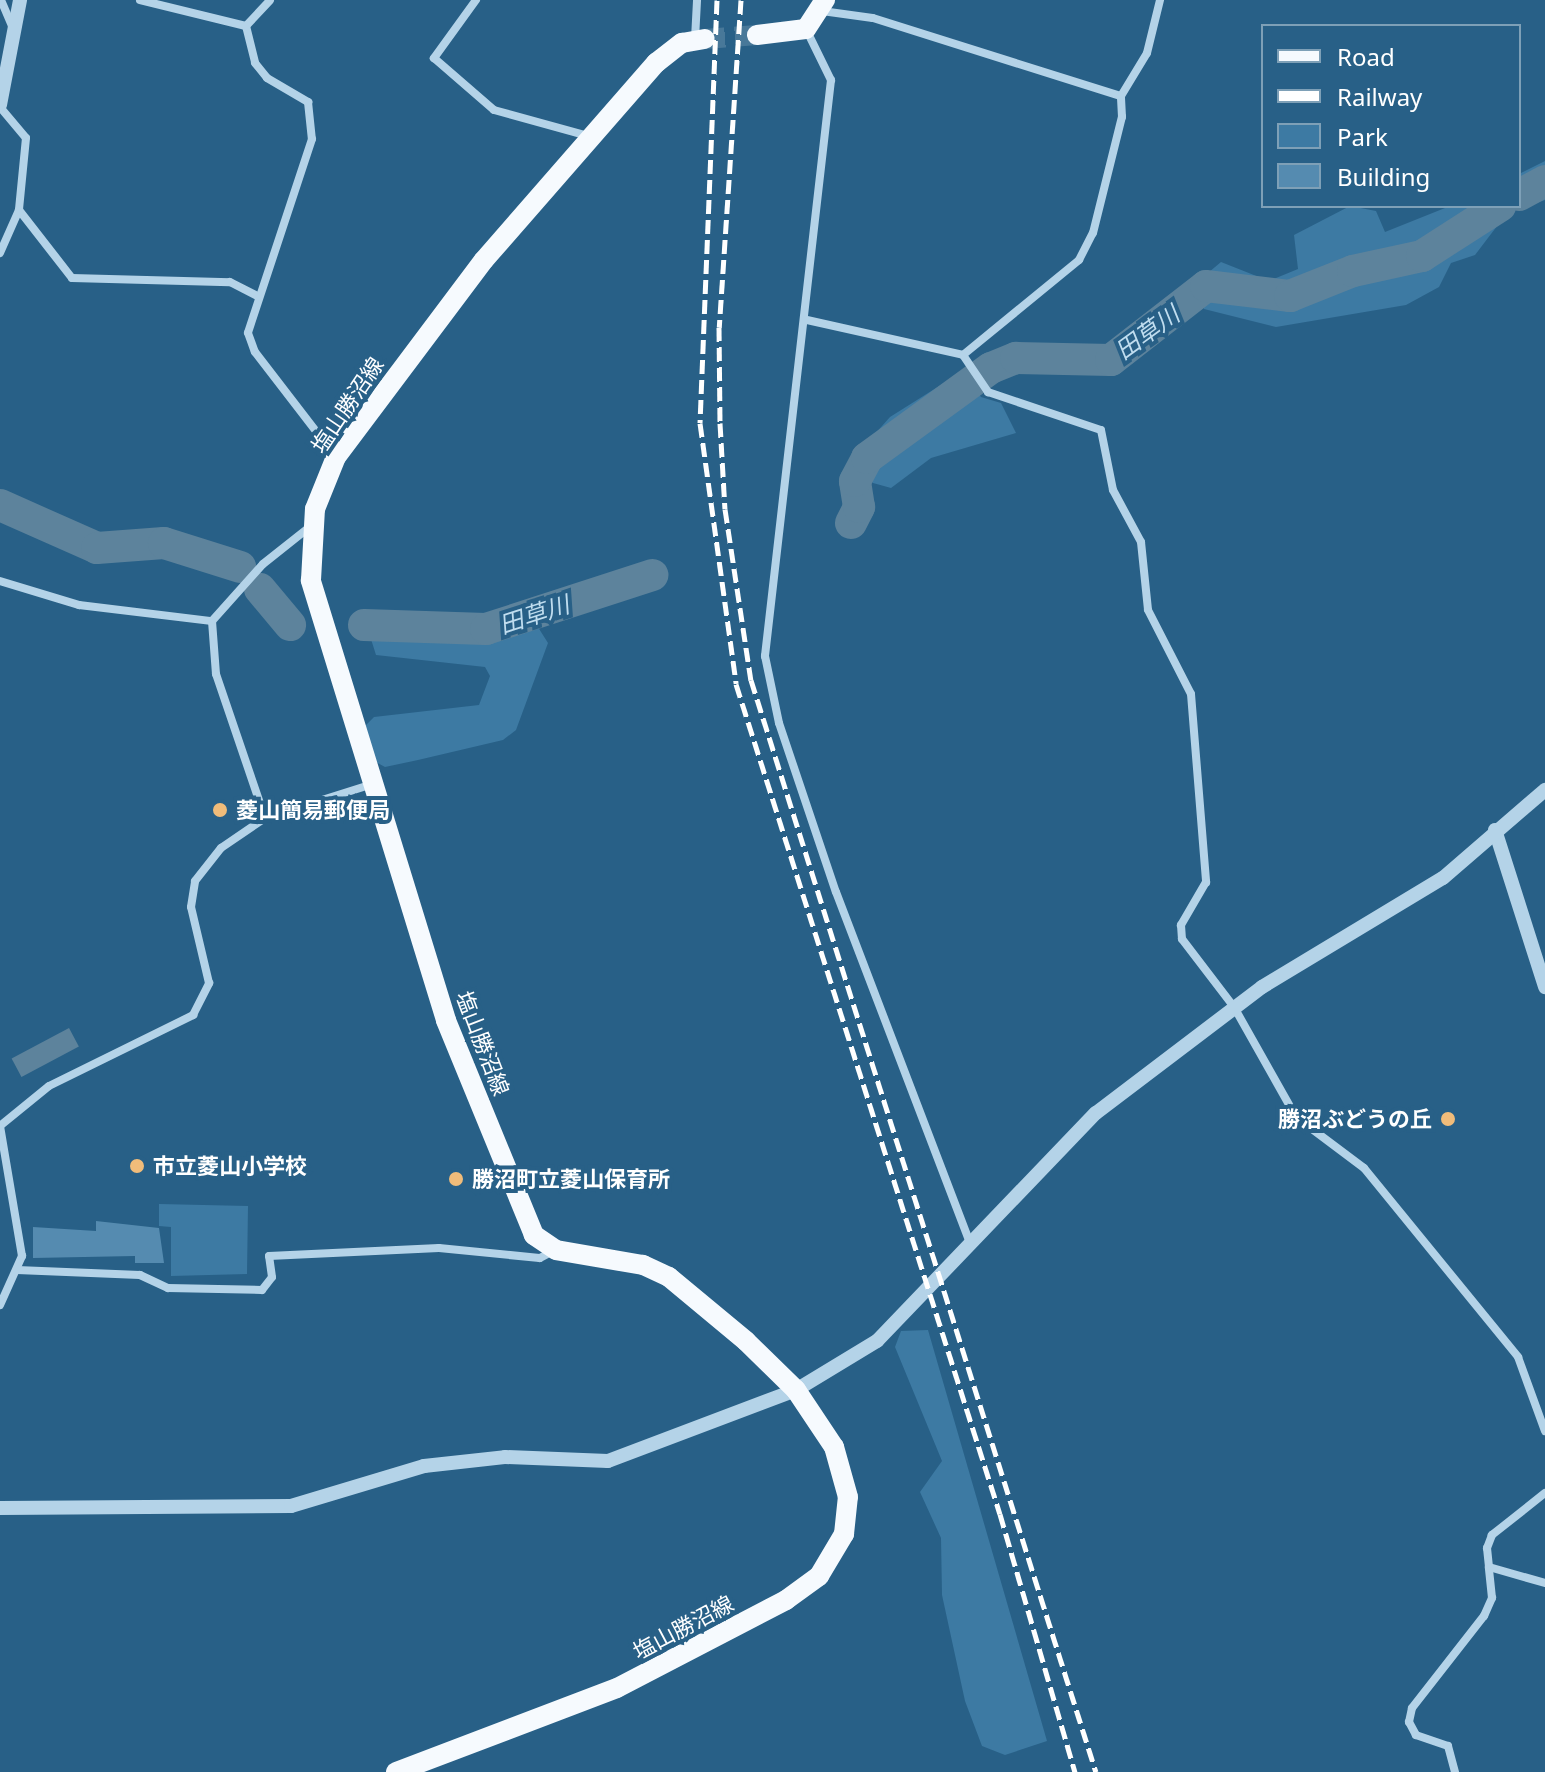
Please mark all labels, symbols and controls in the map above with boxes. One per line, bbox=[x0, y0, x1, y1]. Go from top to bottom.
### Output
legend bbox=[1261, 24, 1521, 208]
text: Road bbox=[1337, 40, 1395, 73]
text: Railway bbox=[1337, 80, 1422, 113]
text: Park bbox=[1337, 120, 1388, 153]
text: Building bbox=[1337, 160, 1430, 193]
water label: 田草川 bbox=[1109, 299, 1185, 365]
street label: 塩山勝沼線 bbox=[305, 352, 389, 458]
water label: 田草川 bbox=[495, 589, 573, 639]
place label: 菱山簡易郵便局 bbox=[236, 797, 390, 823]
marker: 菱山簡易郵便局 bbox=[211, 801, 229, 819]
street label: 塩山勝沼線 bbox=[451, 987, 515, 1099]
place label: 勝沼ぶどうの丘 bbox=[1278, 1106, 1432, 1132]
marker: 勝沼ぶどうの丘 bbox=[1439, 1110, 1457, 1128]
place label: 市立菱山小学校 bbox=[153, 1153, 307, 1179]
marker: 市立菱山小学校 bbox=[128, 1157, 146, 1175]
place label: 勝沼町立菱山保育所 bbox=[472, 1166, 670, 1192]
marker: 勝沼町立菱山保育所 bbox=[447, 1170, 465, 1188]
street label: 塩山勝沼線 bbox=[628, 1590, 738, 1664]

